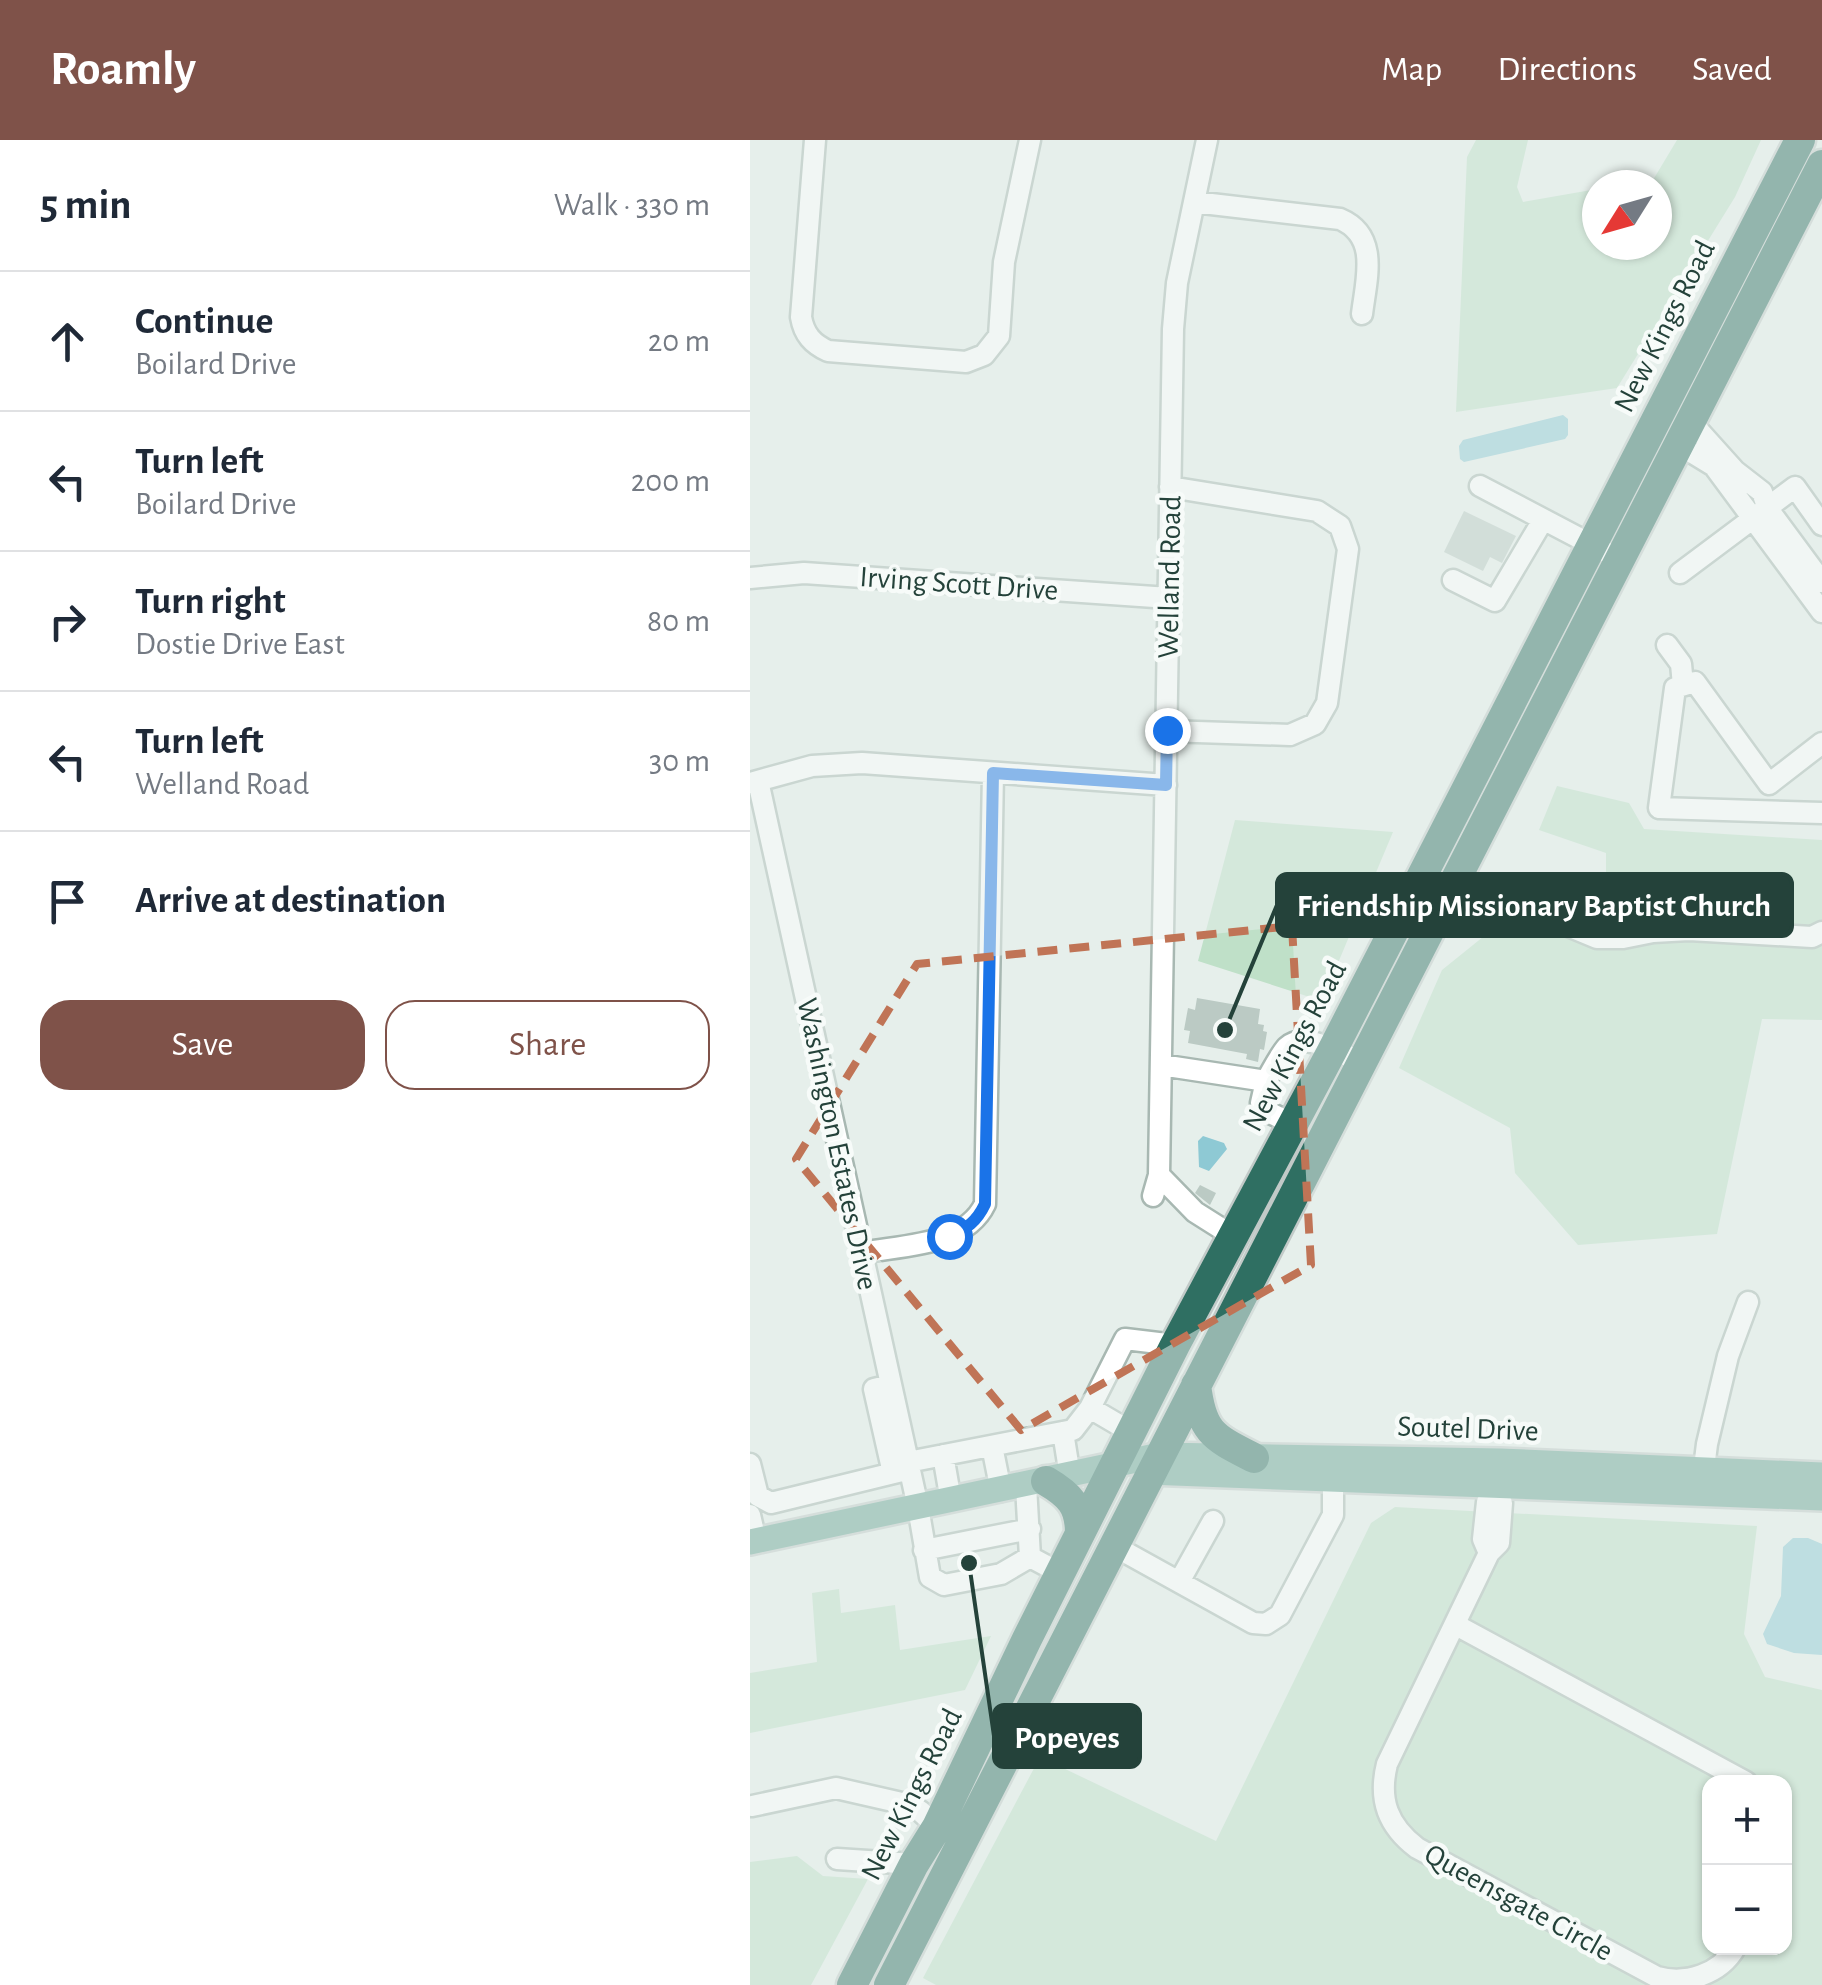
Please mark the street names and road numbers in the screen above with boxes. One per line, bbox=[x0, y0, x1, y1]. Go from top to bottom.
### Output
street label: New Kings Road bbox=[1609, 236, 1721, 417]
street label: Welland Road bbox=[1154, 495, 1186, 659]
street label: Irving Scott Drive bbox=[859, 562, 1059, 606]
street label: New Kings Road bbox=[1237, 956, 1352, 1137]
street label: Washington Estates Drive bbox=[791, 996, 883, 1293]
street label: Soutel Drive bbox=[1397, 1412, 1539, 1446]
street label: New Kings Road bbox=[856, 1704, 968, 1885]
street label: Queensgate Circle bbox=[1419, 1839, 1618, 1967]

